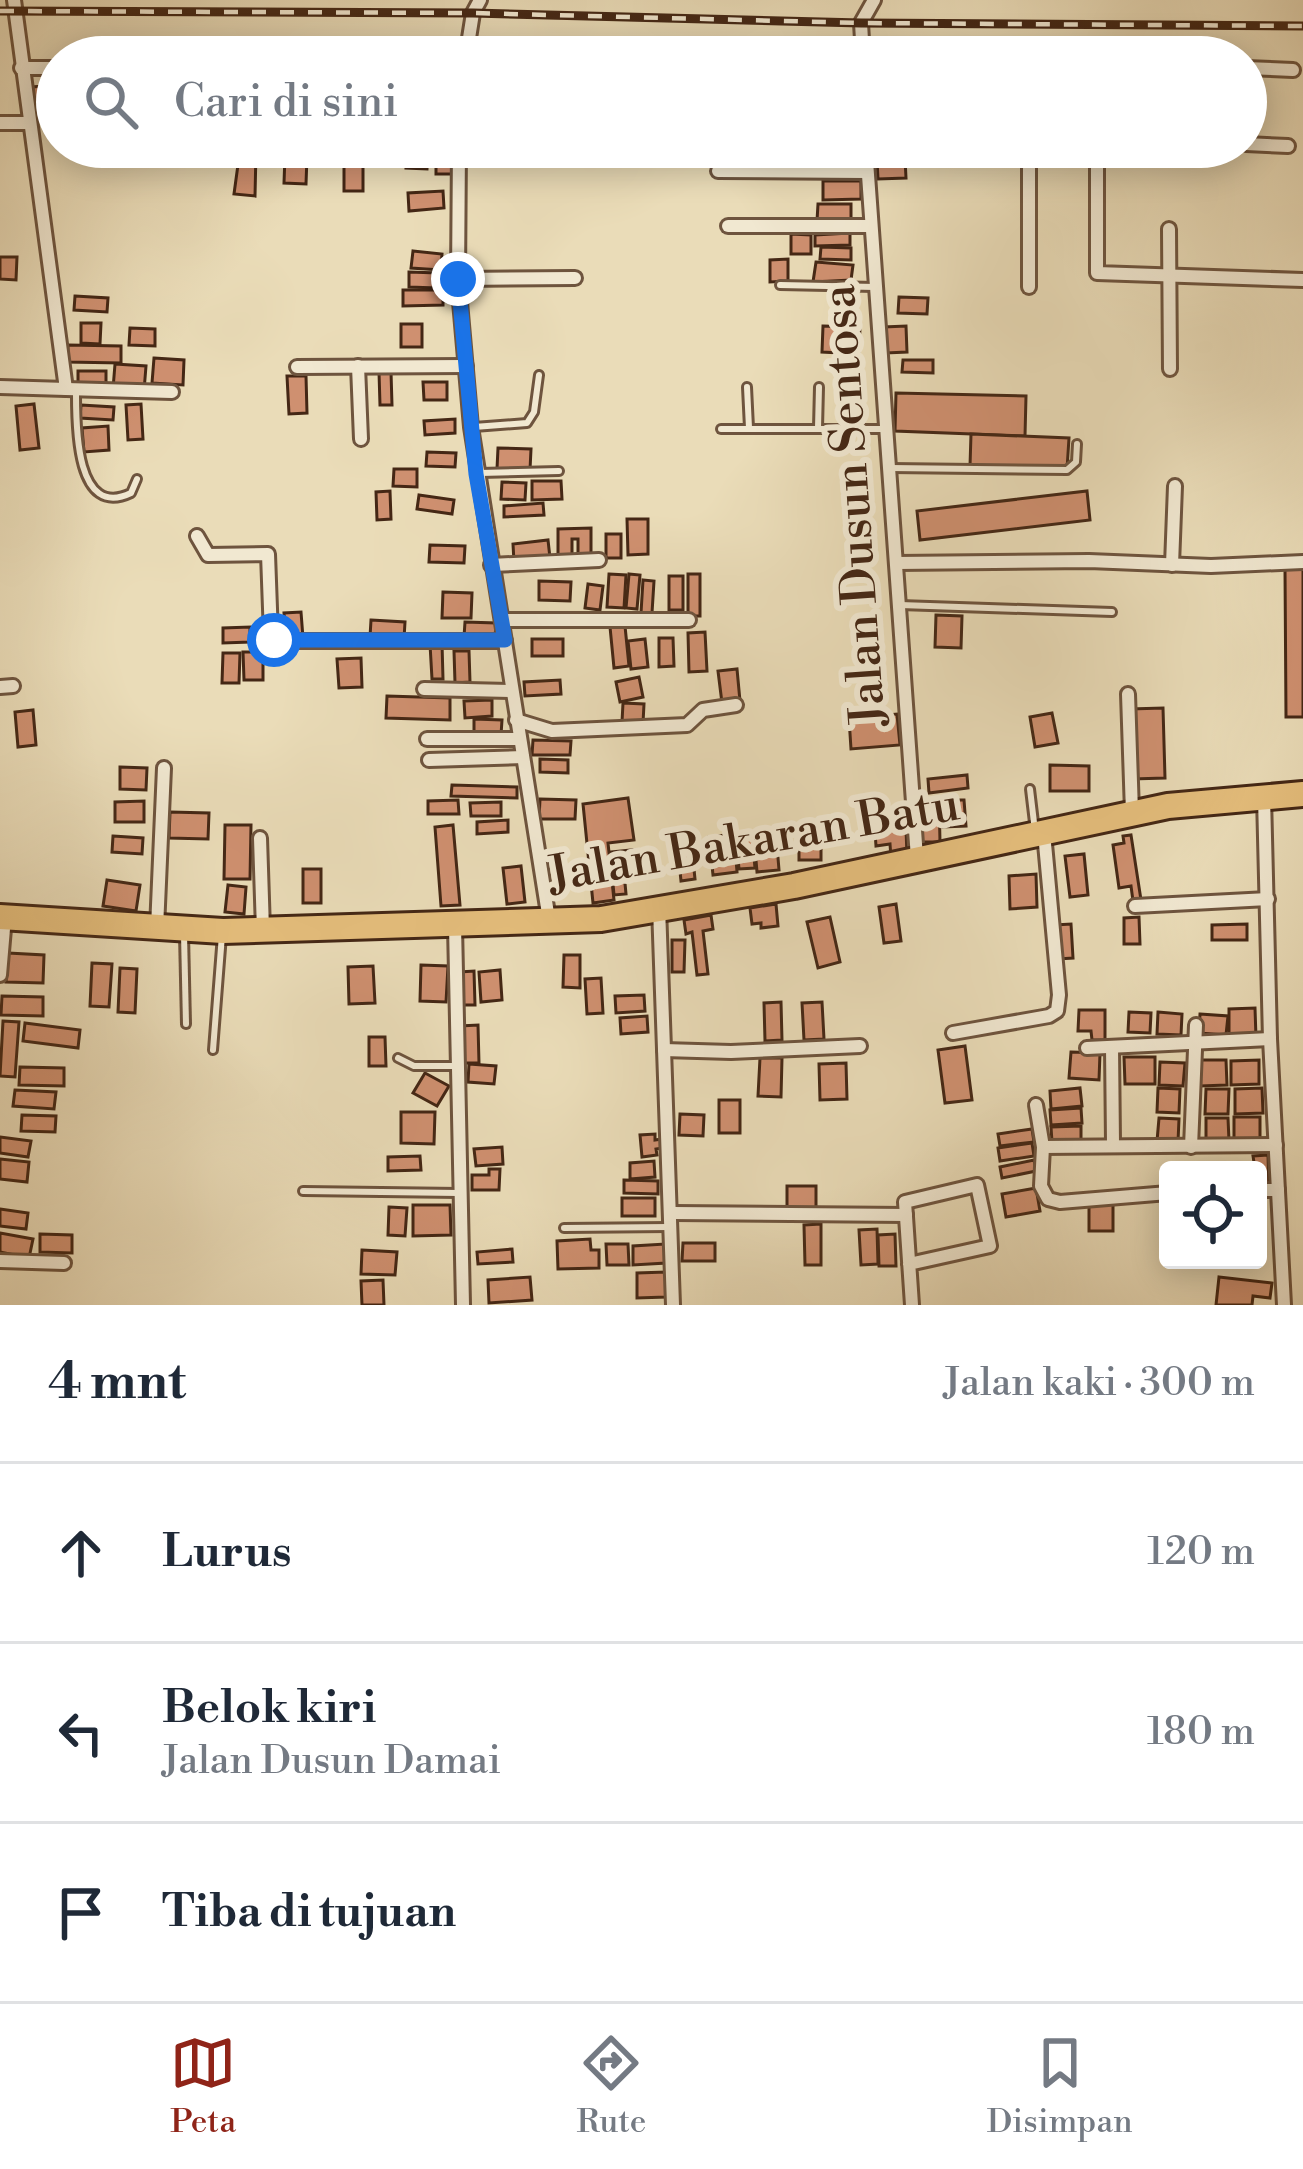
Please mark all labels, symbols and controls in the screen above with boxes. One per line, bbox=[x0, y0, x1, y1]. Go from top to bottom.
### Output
search box bbox=[36, 36, 1267, 168]
icon: search bbox=[78, 69, 144, 135]
text: Cari di sini bbox=[174, 74, 398, 131]
route end bbox=[431, 252, 485, 306]
street label: Jalan Dusun Sentosa bbox=[810, 282, 900, 730]
route start bbox=[247, 613, 301, 667]
street label: Jalan Bakaran Batu bbox=[542, 775, 964, 907]
map controls bbox=[1159, 1161, 1267, 1269]
button: locate bbox=[1159, 1161, 1267, 1269]
text: 4 mnt bbox=[48, 1351, 186, 1415]
text: Jalan kaki · 300 m bbox=[944, 1359, 1255, 1408]
icon: ahead bbox=[48, 1520, 114, 1586]
text: Lurus bbox=[162, 1524, 292, 1581]
text: 120 m bbox=[1147, 1528, 1255, 1577]
text: Belok kiri bbox=[162, 1680, 376, 1737]
icon: left bbox=[48, 1700, 114, 1766]
text: 180 m bbox=[1147, 1708, 1255, 1757]
text: Jalan Dusun Damai bbox=[162, 1737, 501, 1786]
icon: arrive bbox=[48, 1880, 114, 1946]
text: Tiba di tujuan bbox=[162, 1884, 456, 1941]
tab: Peta bbox=[170, 2030, 236, 2143]
tab: Rute bbox=[577, 2030, 646, 2143]
tab: Disimpan bbox=[987, 2030, 1133, 2143]

